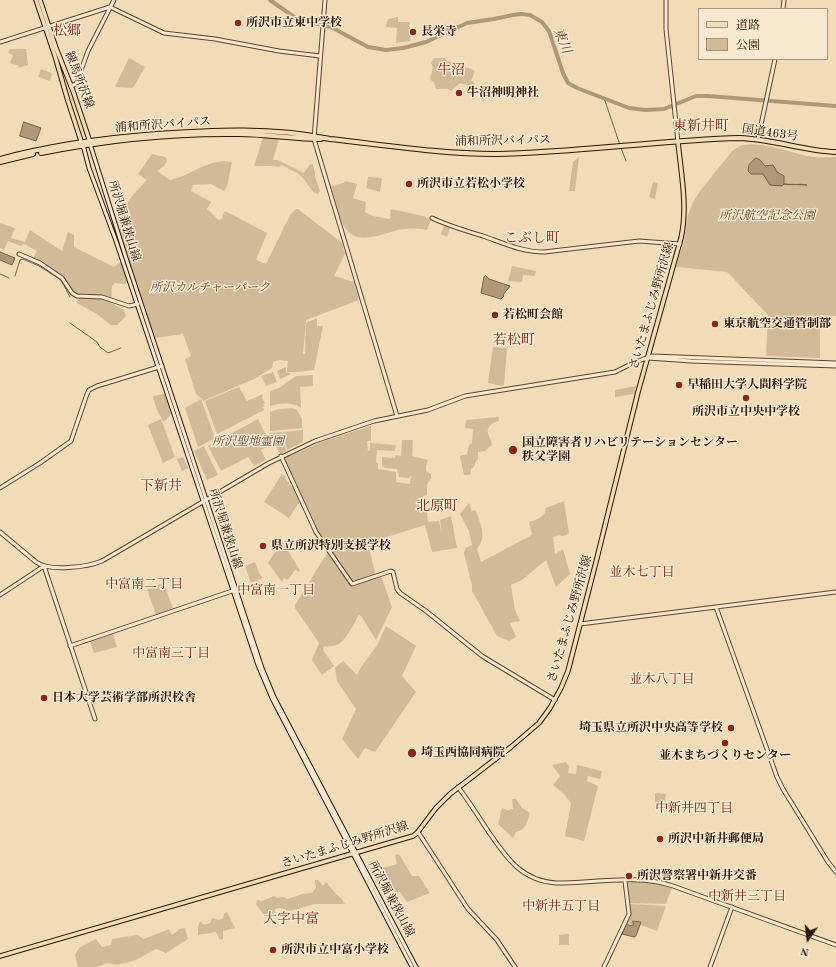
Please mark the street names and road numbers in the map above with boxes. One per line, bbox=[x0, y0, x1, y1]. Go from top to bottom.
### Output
street label: 練馬所沢線 bbox=[62, 49, 96, 111]
street label: 浦和所沢バイパス bbox=[115, 114, 211, 136]
street label: 国道463号 bbox=[741, 122, 799, 144]
street label: 浦和所沢バイパス bbox=[455, 133, 551, 149]
street label: 所沢堀兼狭山線 bbox=[105, 179, 143, 263]
street label: さいたまふじみ野所沢線 bbox=[627, 241, 677, 371]
street label: 所沢堀兼狭山線 bbox=[205, 487, 245, 571]
street label: さいたまふじみ野所沢線 bbox=[545, 554, 595, 684]
street label: さいたまふじみ野所沢線 bbox=[280, 819, 410, 871]
street label: 所沢堀兼狭山線 bbox=[365, 859, 417, 939]

